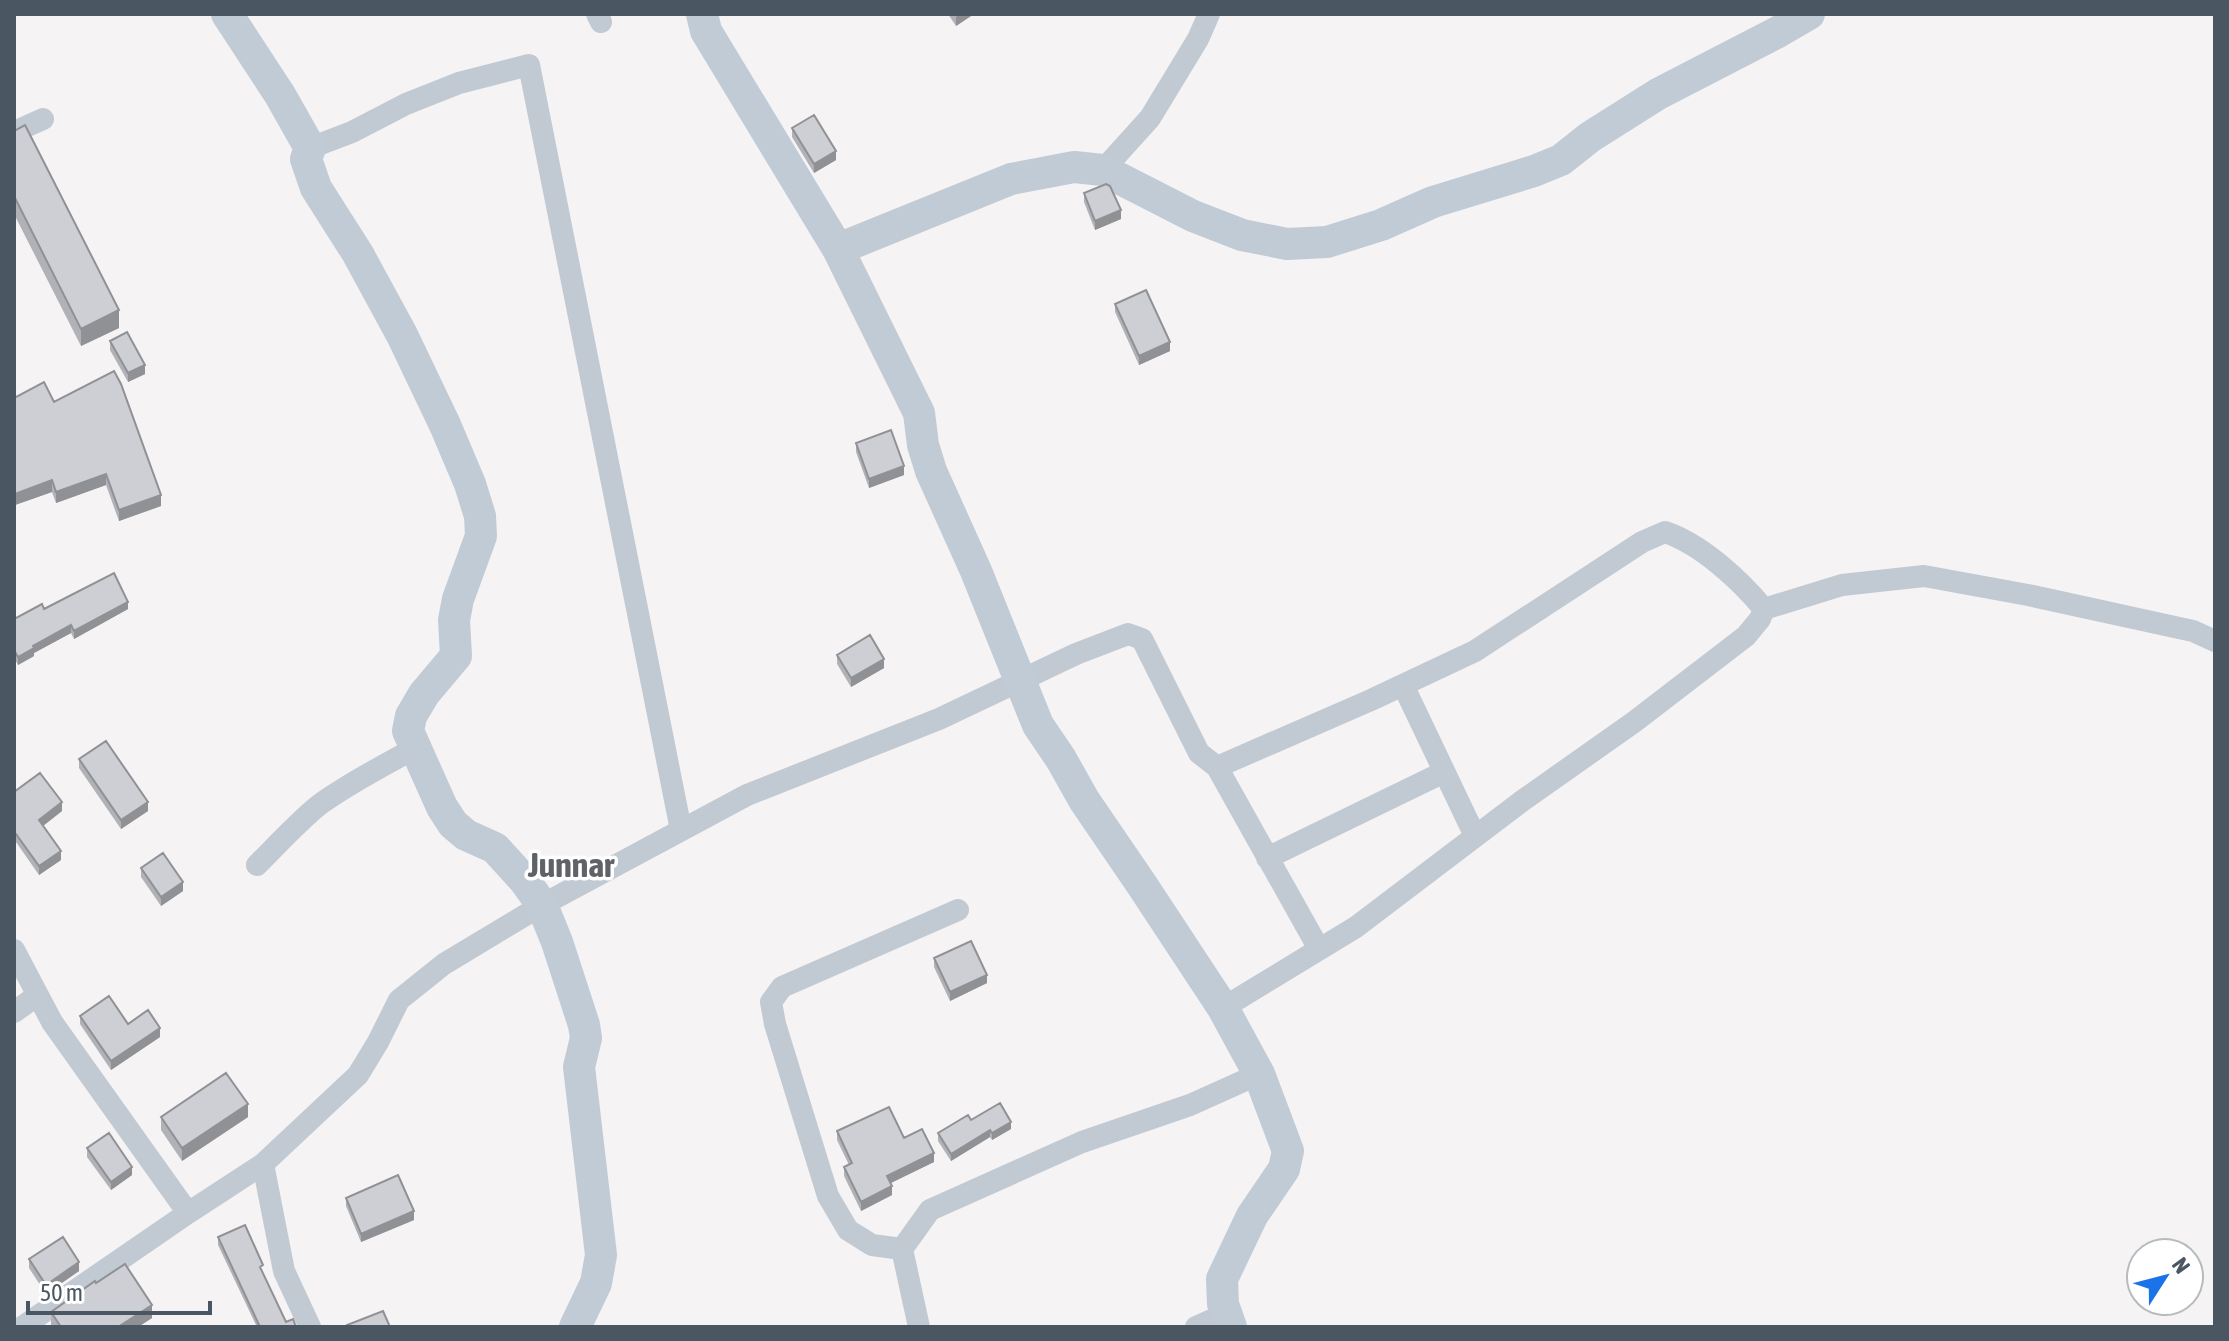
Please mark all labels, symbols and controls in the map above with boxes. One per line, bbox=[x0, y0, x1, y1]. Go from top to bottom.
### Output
district label: Junnar bbox=[527, 845, 615, 884]
north arrow bbox=[2125, 1237, 2205, 1317]
text: N bbox=[2167, 1252, 2196, 1278]
scale bar bbox=[28, 1265, 210, 1315]
text: 50 m bbox=[40, 1279, 83, 1306]

